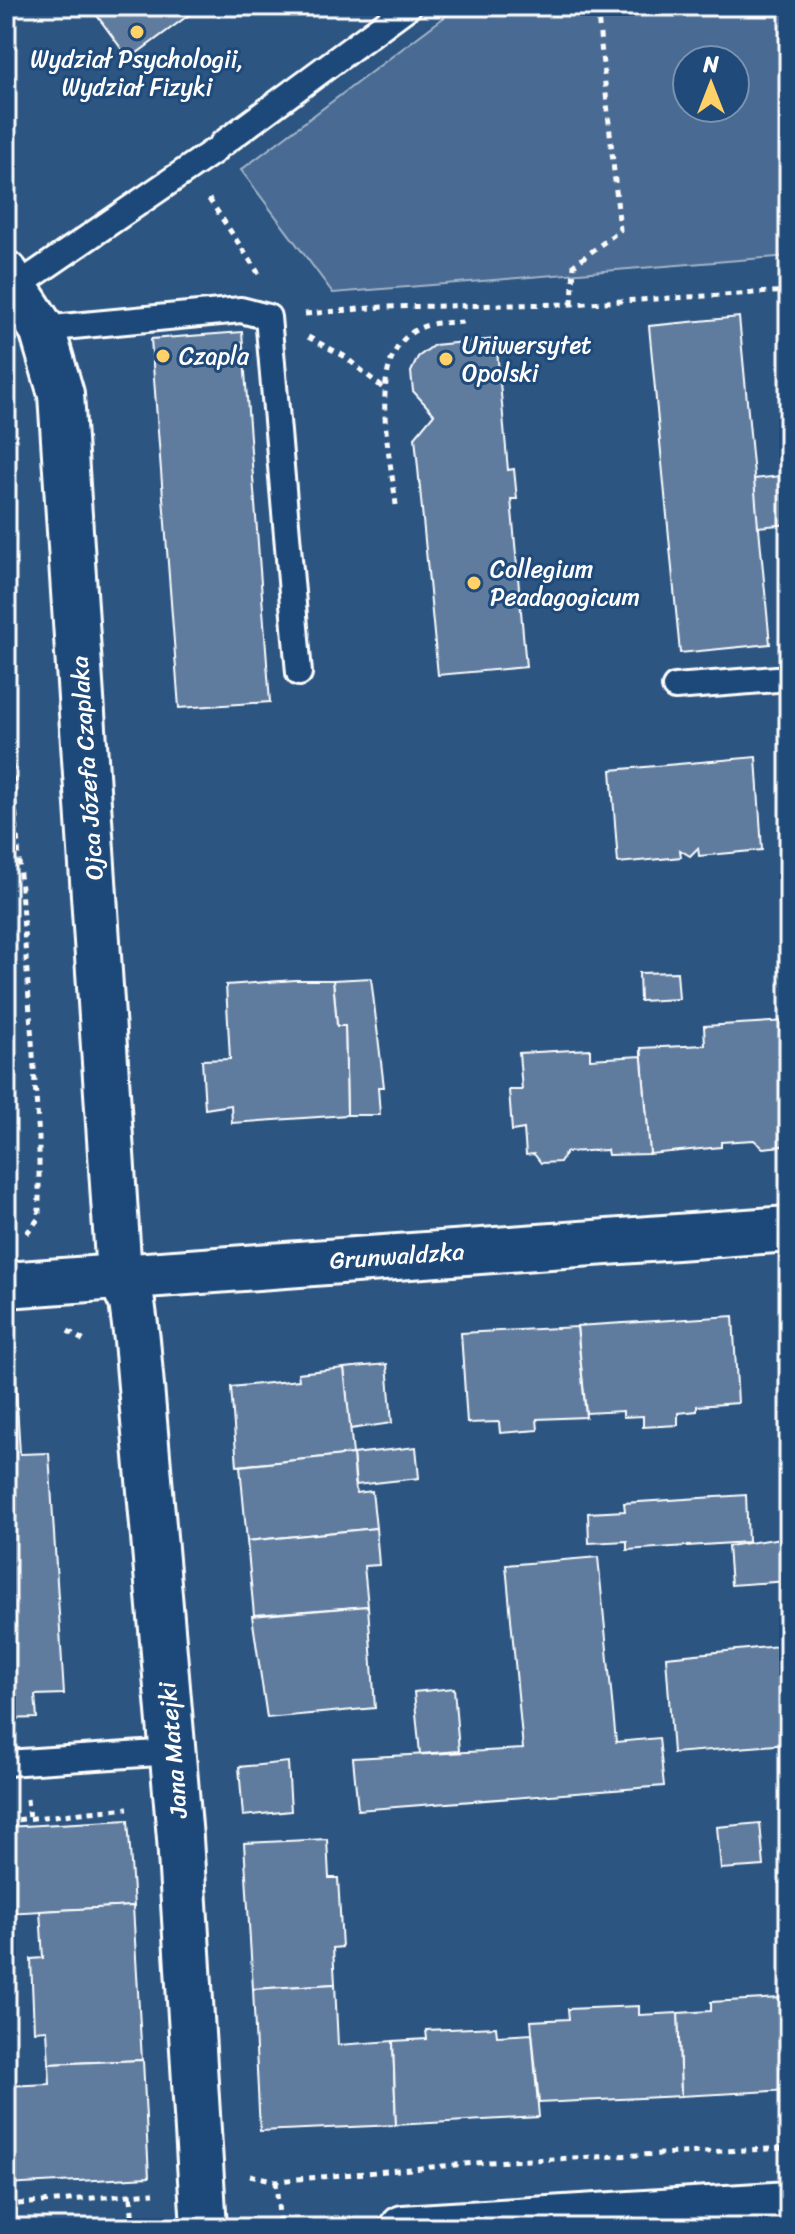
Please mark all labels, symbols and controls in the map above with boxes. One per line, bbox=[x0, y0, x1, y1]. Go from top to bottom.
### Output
marker: Wydział Psychologii, Wydział Fizyki bbox=[128, 23, 146, 41]
place label: Wydział Psychologii, Wydział Fizyki bbox=[30, 38, 244, 108]
north arrow bbox=[671, 44, 751, 124]
text: N bbox=[702, 45, 719, 84]
place label: Uniwersytet Opolski bbox=[462, 324, 591, 394]
place label: Czapla bbox=[179, 335, 250, 377]
marker: Czapla bbox=[154, 347, 172, 365]
marker: Uniwersytet Opolski bbox=[437, 350, 455, 368]
place label: Collegium Peadagogicum bbox=[490, 548, 640, 618]
marker: Collegium Peadagogicum bbox=[465, 574, 483, 592]
street label: Ojca Józefa Czaplaka bbox=[58, 655, 116, 881]
street label: Grunwaldzka bbox=[328, 1230, 466, 1282]
street label: Jana Matejki bbox=[146, 1679, 200, 1821]

